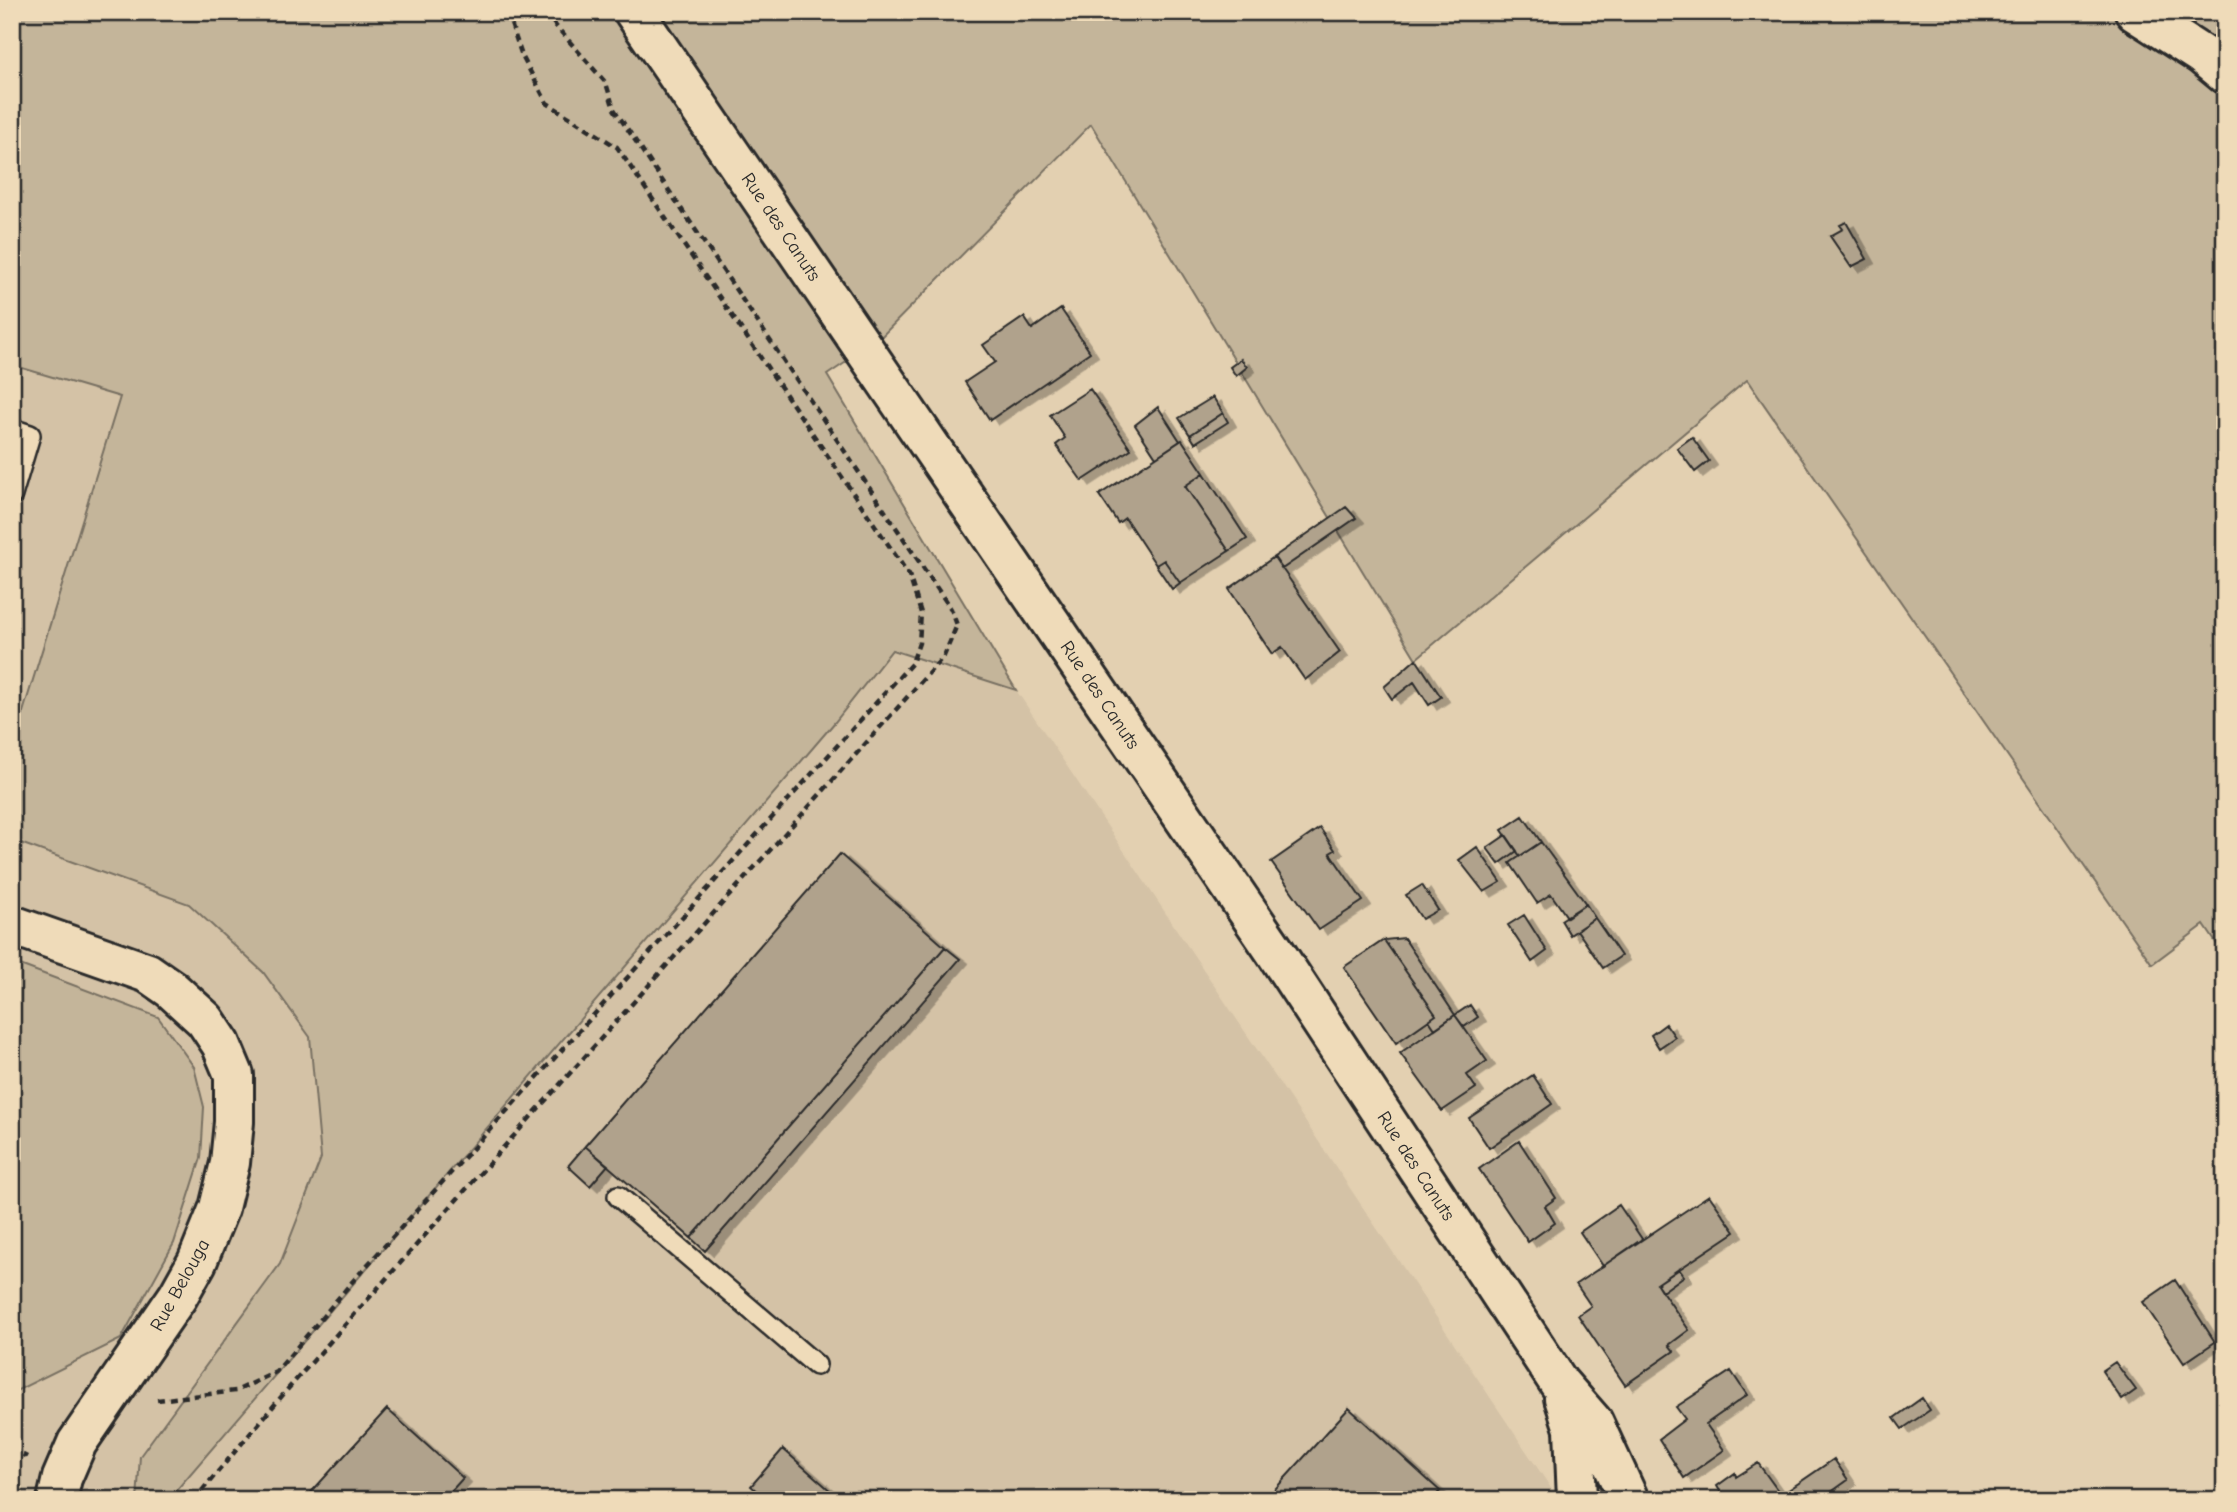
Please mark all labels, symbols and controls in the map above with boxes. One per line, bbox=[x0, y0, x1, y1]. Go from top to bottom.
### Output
street label: Rue des Canuts bbox=[737, 169, 825, 285]
street label: Rue des Canuts bbox=[1056, 637, 1144, 753]
street label: Rue des Canuts bbox=[1373, 1107, 1460, 1225]
street label: Rue Belouga bbox=[146, 1235, 214, 1335]

